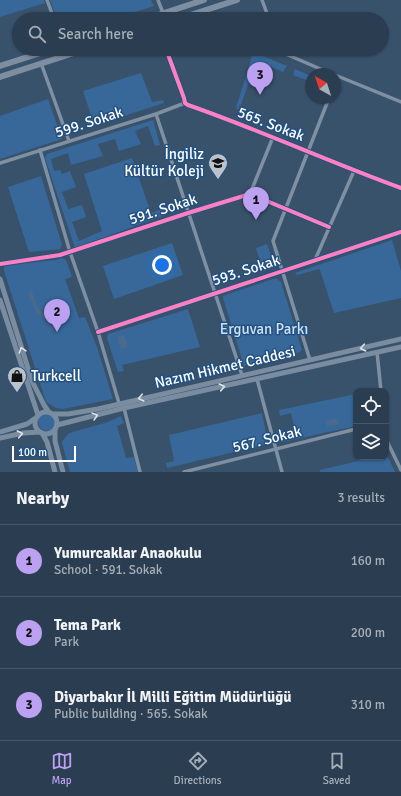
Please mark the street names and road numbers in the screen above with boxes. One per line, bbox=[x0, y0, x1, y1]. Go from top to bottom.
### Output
street label: 599. Sokak bbox=[53, 102, 126, 141]
street label: 565. Sokak bbox=[235, 103, 307, 145]
street label: 591. Sokak bbox=[127, 189, 200, 228]
street label: 593. Sokak bbox=[210, 250, 283, 289]
street label: Nazım Hikmet Caddesi bbox=[153, 342, 297, 392]
street label: 567. Sokak bbox=[231, 422, 304, 456]

